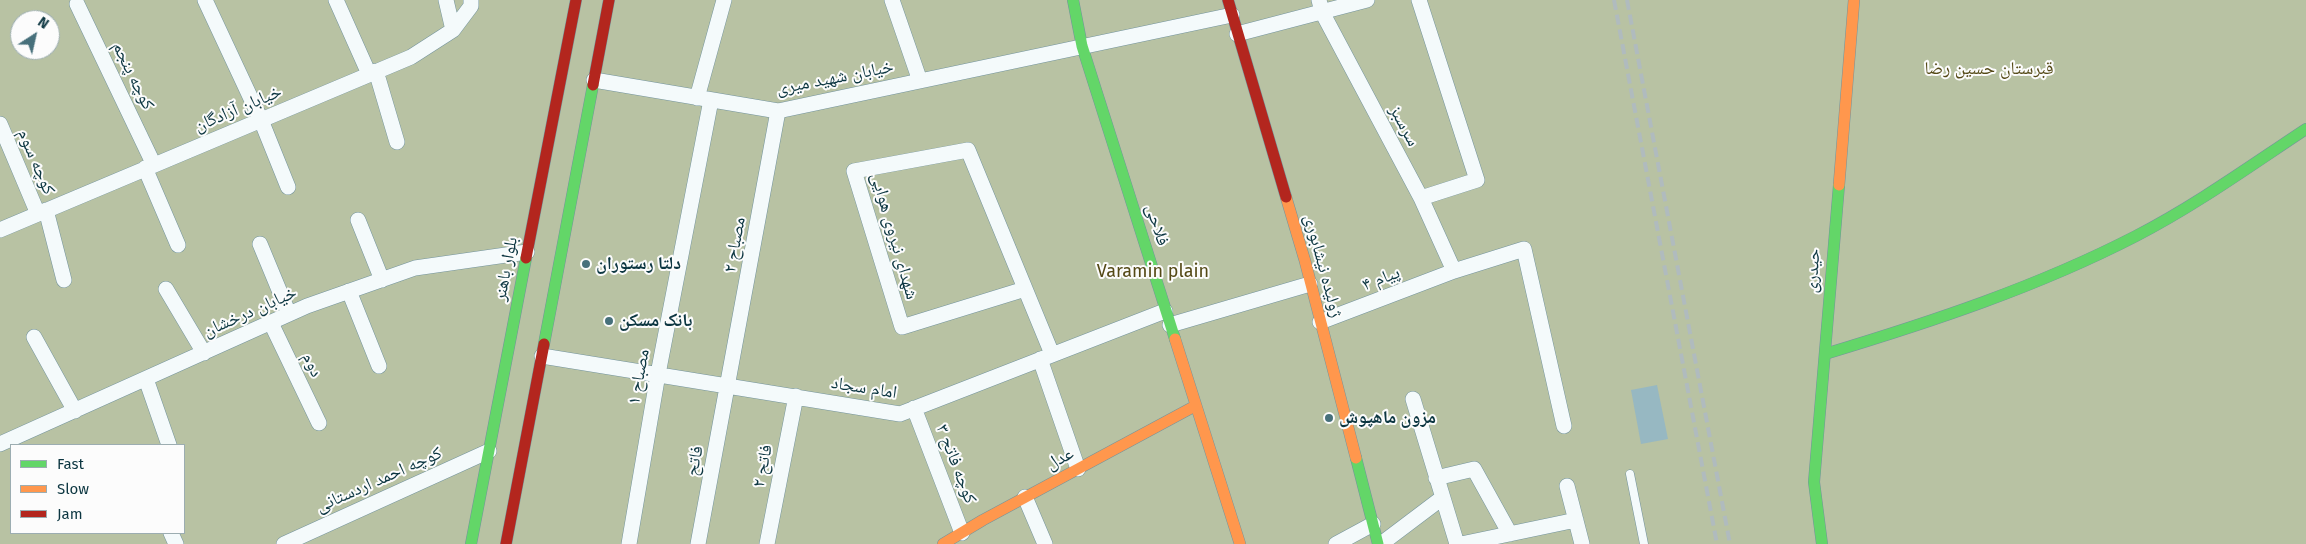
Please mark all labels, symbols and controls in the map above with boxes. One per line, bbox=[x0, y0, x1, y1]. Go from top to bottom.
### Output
north arrow bbox=[10, 10, 60, 60]
text: N bbox=[35, 13, 52, 33]
street label: کوچه پنجم bbox=[107, 38, 159, 114]
street label: خیابان شهید میری bbox=[775, 56, 895, 100]
park label: قبرستان حسین رضا bbox=[1924, 58, 2054, 80]
street label: خیابان آزادگان bbox=[191, 81, 285, 137]
street label: سرسبز bbox=[1384, 102, 1424, 150]
street label: کوچه سوم bbox=[13, 126, 59, 198]
street label: شهدای نیروی هوایی bbox=[866, 170, 922, 302]
street label: فلاحی bbox=[1140, 202, 1174, 248]
street label: ژولیده نیشابوری bbox=[1299, 212, 1347, 320]
street label: مصباح ۲ bbox=[719, 215, 751, 275]
street label: بلوار باهنر bbox=[489, 235, 523, 303]
street label: حیدری bbox=[1801, 248, 1825, 294]
place label: دلتا رستوران bbox=[596, 253, 681, 275]
marker: دلتا رستوران bbox=[580, 258, 592, 270]
park label: Varamin plain bbox=[1097, 261, 1209, 283]
street label: پیام ۴ bbox=[1359, 262, 1403, 296]
street label: خیابان درخشان bbox=[200, 282, 300, 342]
place label: بانک مسکن bbox=[619, 310, 692, 332]
marker: بانک مسکن bbox=[603, 315, 615, 327]
street label: مصباح ۱ bbox=[623, 347, 655, 407]
street label: دوم bbox=[297, 349, 327, 381]
street label: امام سجاد bbox=[829, 372, 899, 404]
place label: مزون ماهپوش bbox=[1339, 407, 1436, 429]
marker: مزون ماهپوش bbox=[1323, 412, 1335, 424]
street label: کوچه فاتح ۳ bbox=[931, 421, 981, 507]
street label: کوچه احمد اردستانی bbox=[313, 443, 445, 517]
street label: فاتح ۲ bbox=[748, 443, 778, 489]
street label: عدل bbox=[1042, 443, 1078, 475]
legend bbox=[10, 444, 185, 534]
street label: فاتح bbox=[682, 444, 708, 478]
text: Fast bbox=[57, 455, 84, 473]
text: Slow bbox=[57, 480, 89, 498]
text: Jam bbox=[57, 505, 83, 523]

